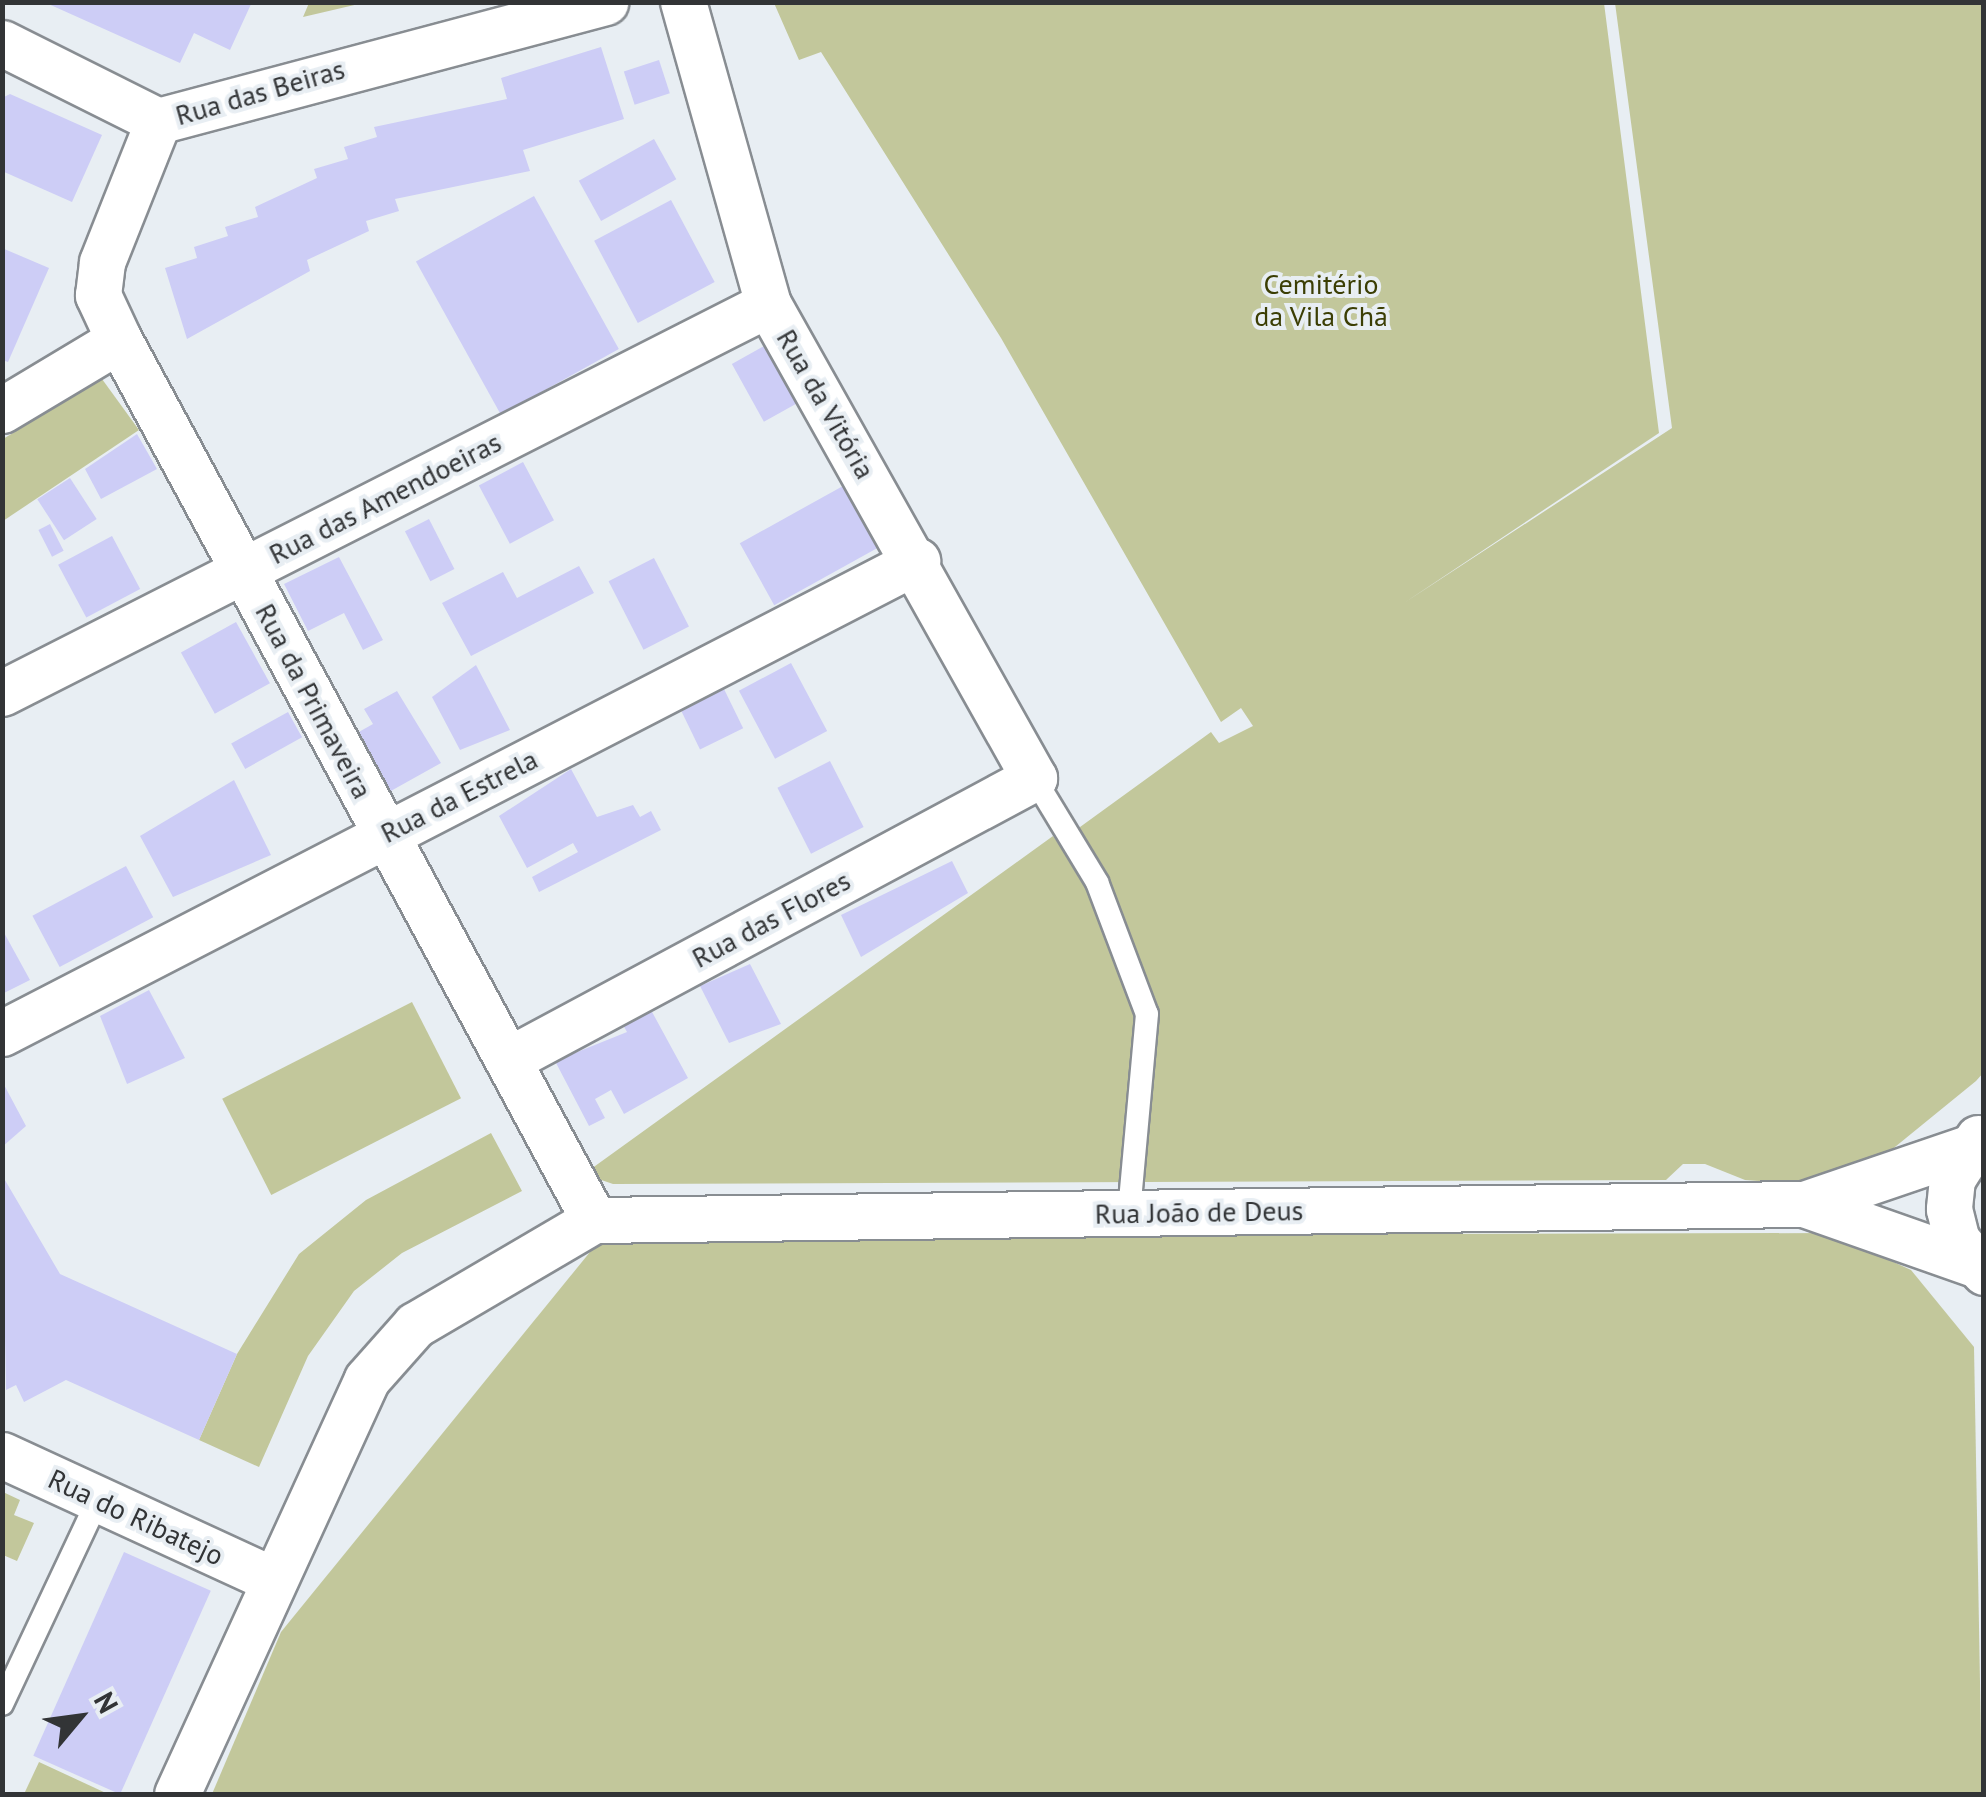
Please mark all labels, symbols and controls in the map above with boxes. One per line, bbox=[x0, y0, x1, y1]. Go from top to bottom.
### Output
street label: Rua das Beiras bbox=[172, 52, 348, 132]
park label: Cemitério da Vila Chã bbox=[1254, 267, 1388, 333]
street label: Rua da Vitória bbox=[770, 323, 882, 485]
street label: Rua das Amendoeiras bbox=[263, 425, 507, 571]
street label: Rua da Primaveira bbox=[248, 598, 380, 804]
street label: Rua da Estrela bbox=[375, 742, 543, 850]
street label: Rua das Flores bbox=[686, 863, 856, 975]
street label: Rua João de Deus bbox=[1094, 1193, 1304, 1231]
street label: Rua do Ribatejo bbox=[43, 1462, 229, 1572]
north arrow bbox=[30, 1667, 130, 1767]
text: N bbox=[86, 1685, 127, 1719]

